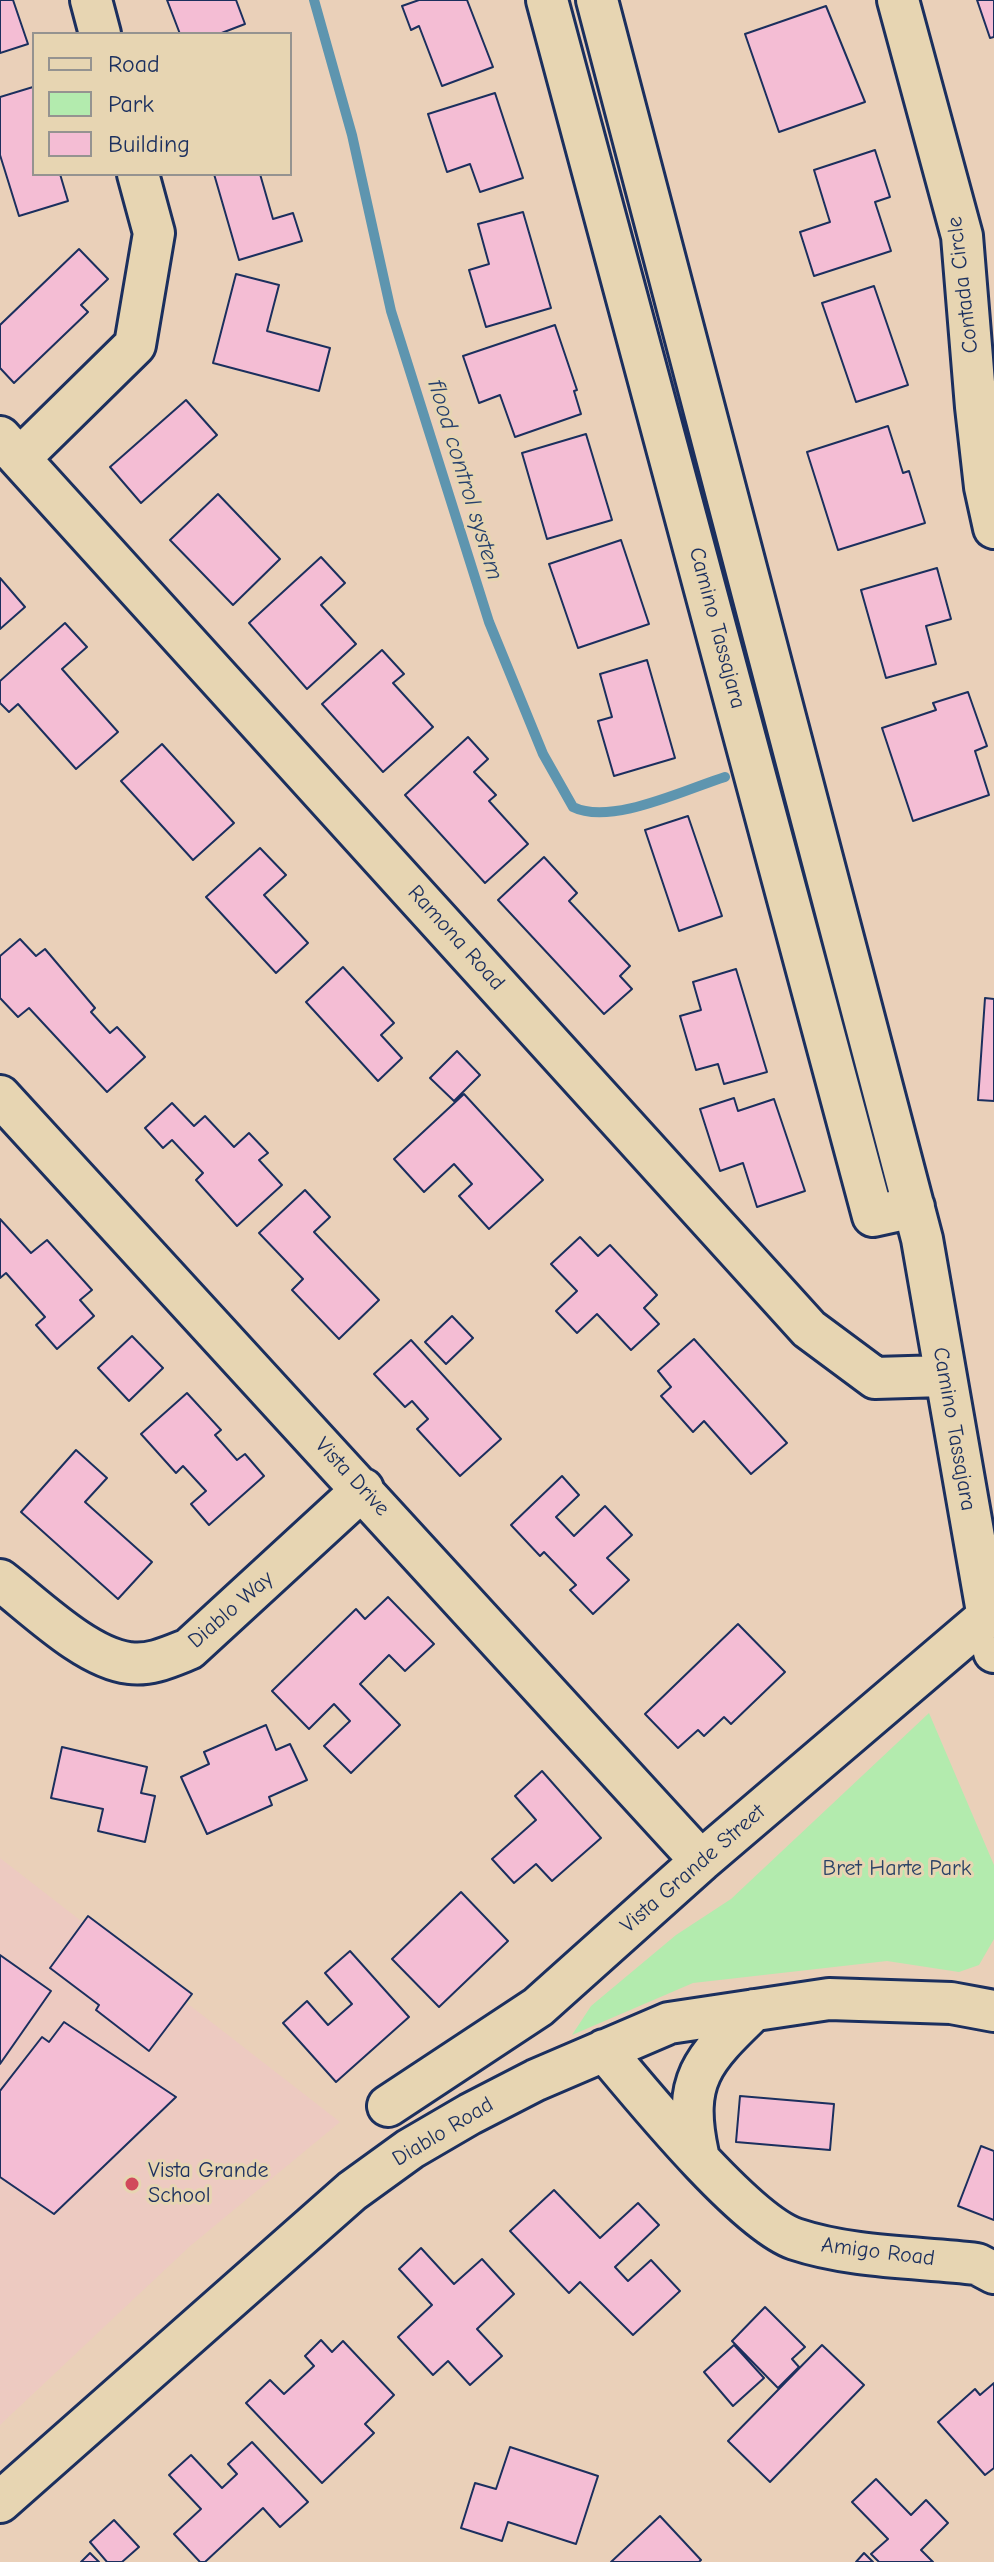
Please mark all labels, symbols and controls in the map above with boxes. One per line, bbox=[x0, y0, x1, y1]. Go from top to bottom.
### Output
legend bbox=[32, 32, 292, 176]
text: Road bbox=[108, 50, 160, 78]
text: Park bbox=[108, 90, 154, 118]
text: Building bbox=[108, 130, 190, 158]
street label: Contada Circle bbox=[942, 215, 984, 355]
water label: flood control system bbox=[421, 376, 509, 584]
street label: Camino Tassajara bbox=[683, 545, 751, 711]
street label: Ramona Road bbox=[402, 880, 510, 996]
street label: Camino Tassajara bbox=[927, 1345, 981, 1513]
street label: Vista Drive bbox=[309, 1432, 395, 1522]
street label: Diablo Way bbox=[183, 1566, 279, 1654]
street label: Vista Grande Street bbox=[615, 1799, 771, 1939]
park label: Bret Harte Park bbox=[823, 1856, 971, 1882]
street label: Diablo Road bbox=[388, 2092, 498, 2172]
place label: Vista Grande School bbox=[148, 2158, 269, 2210]
marker: Vista Grande School bbox=[123, 2175, 141, 2193]
street label: Amigo Road bbox=[820, 2232, 936, 2272]

